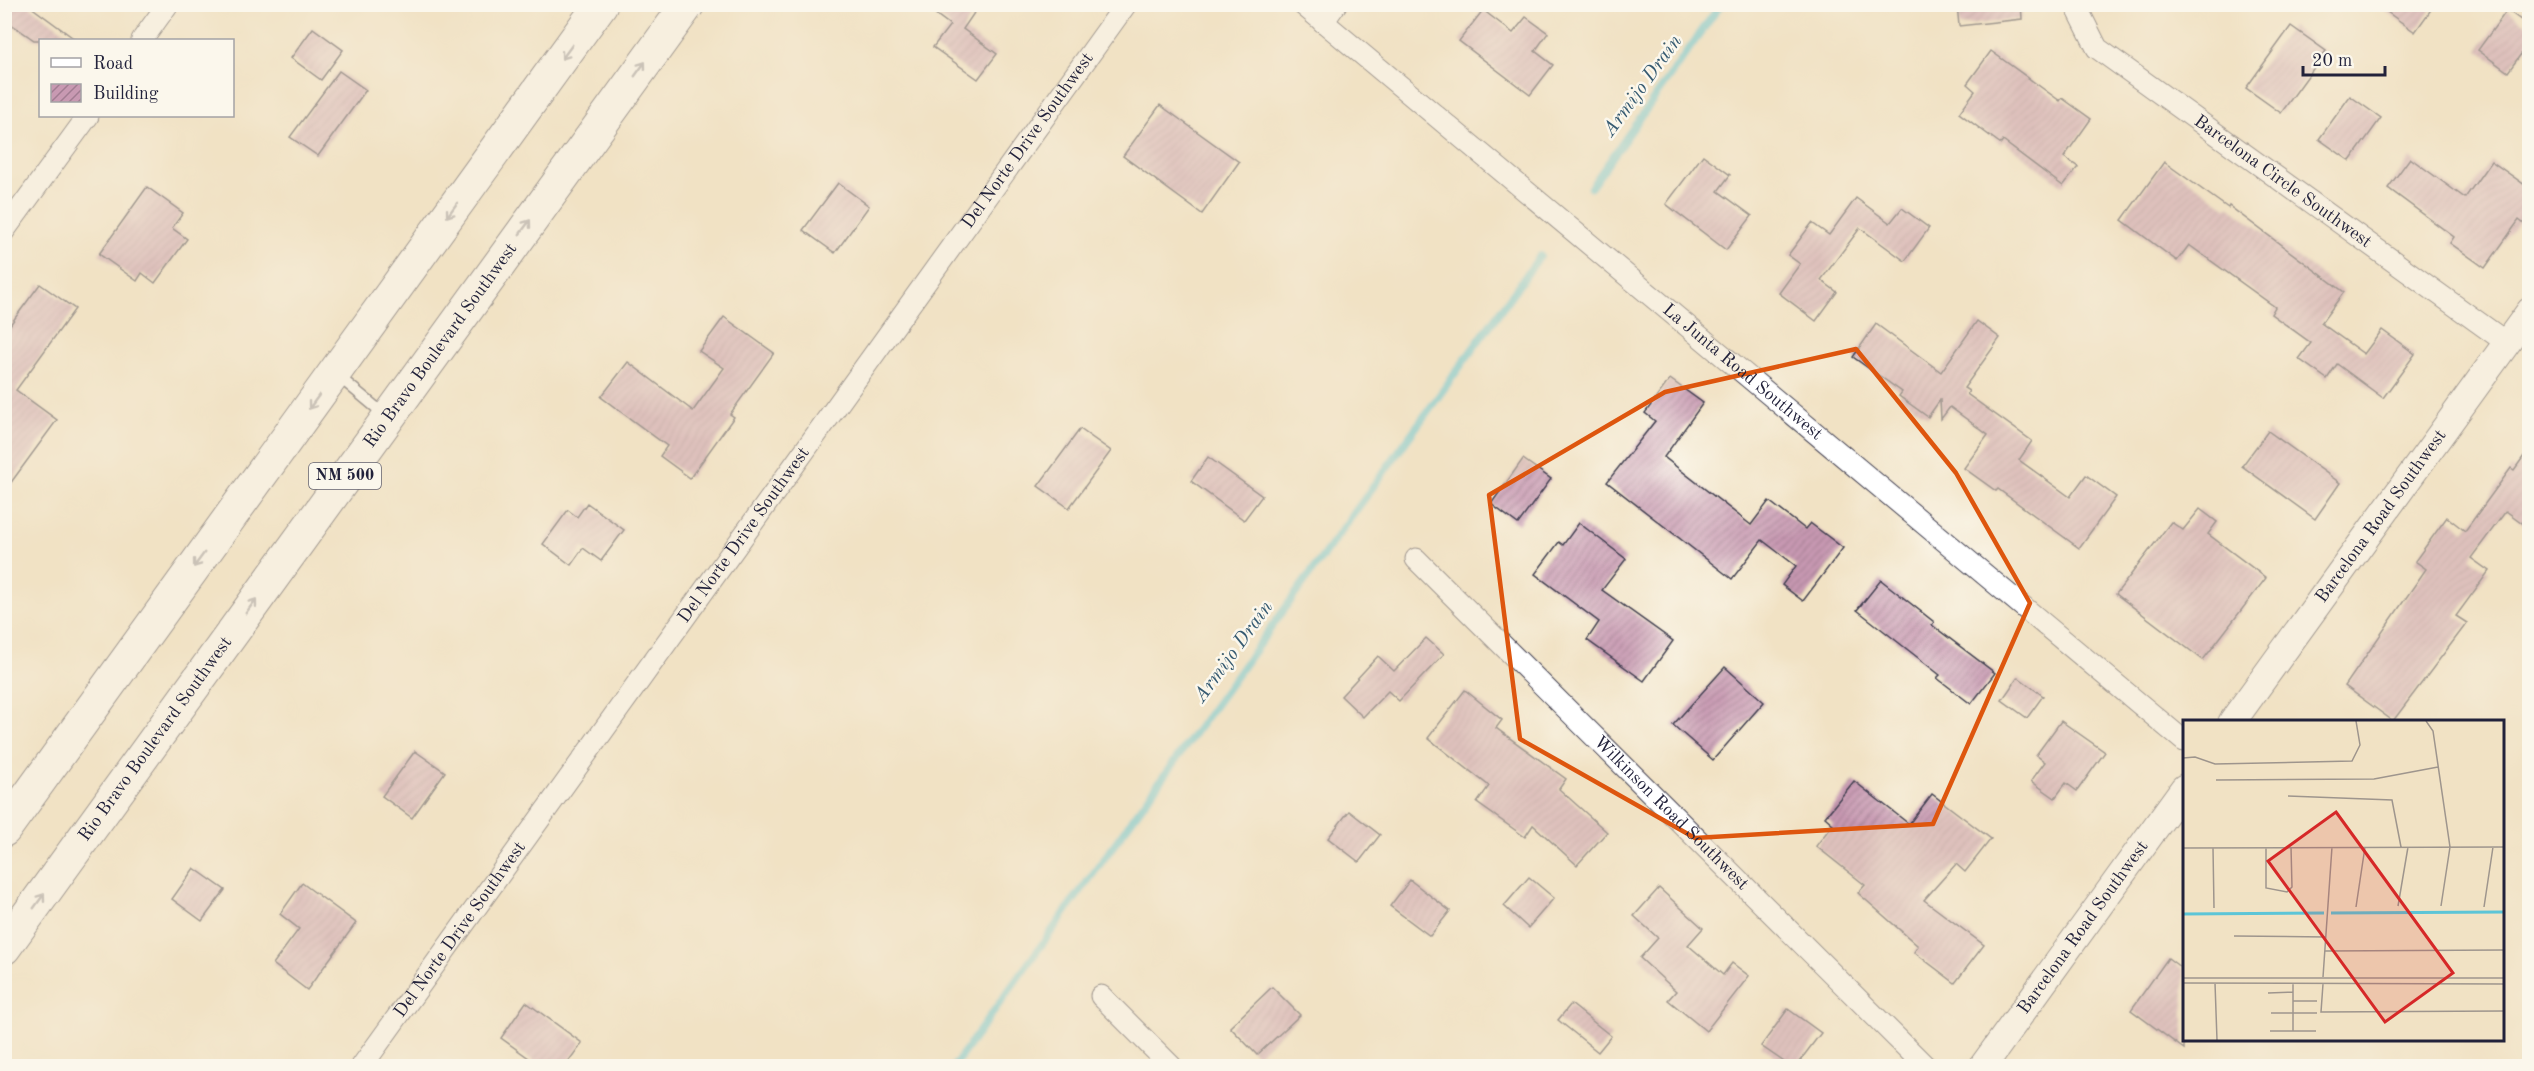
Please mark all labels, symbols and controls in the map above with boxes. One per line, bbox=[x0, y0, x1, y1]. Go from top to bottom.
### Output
water label: Armijo Drain bbox=[1599, 32, 1686, 141]
legend bbox=[39, 39, 234, 117]
scale bar bbox=[2303, 39, 2386, 77]
one-way arrow bbox=[560, 43, 573, 59]
street label: Del Norte Drive Southwest bbox=[959, 49, 1097, 232]
text: 20 m bbox=[2312, 52, 2352, 70]
text: Road bbox=[93, 55, 133, 73]
one-way arrow bbox=[634, 62, 646, 78]
text: Building bbox=[93, 85, 159, 103]
street label: Barcelona Circle Southwest bbox=[2191, 112, 2375, 251]
one-way arrow bbox=[446, 201, 458, 217]
one-way arrow bbox=[519, 220, 532, 236]
street label: Rio Bravo Boulevard Southwest bbox=[361, 240, 521, 451]
street label: La Junta Road Southwest bbox=[1659, 300, 1826, 444]
one-way arrow bbox=[307, 394, 320, 410]
street label: Barcelona Road Southwest bbox=[2312, 427, 2450, 606]
street label: Del Norte Drive Southwest bbox=[675, 444, 813, 626]
road number: NM 500 bbox=[309, 463, 381, 489]
one-way arrow bbox=[193, 552, 205, 568]
water label: Armijo Drain bbox=[1190, 598, 1277, 707]
one-way arrow bbox=[245, 599, 257, 615]
street label: Rio Bravo Boulevard Southwest bbox=[75, 633, 235, 845]
inset map bbox=[2183, 720, 2504, 1041]
street label: Wilkinson Road Southwest bbox=[1590, 732, 1752, 894]
street label: Del Norte Drive Southwest bbox=[391, 838, 529, 1021]
street label: Barcelona Road Southwest bbox=[2015, 838, 2152, 1017]
one-way arrow bbox=[33, 893, 45, 909]

